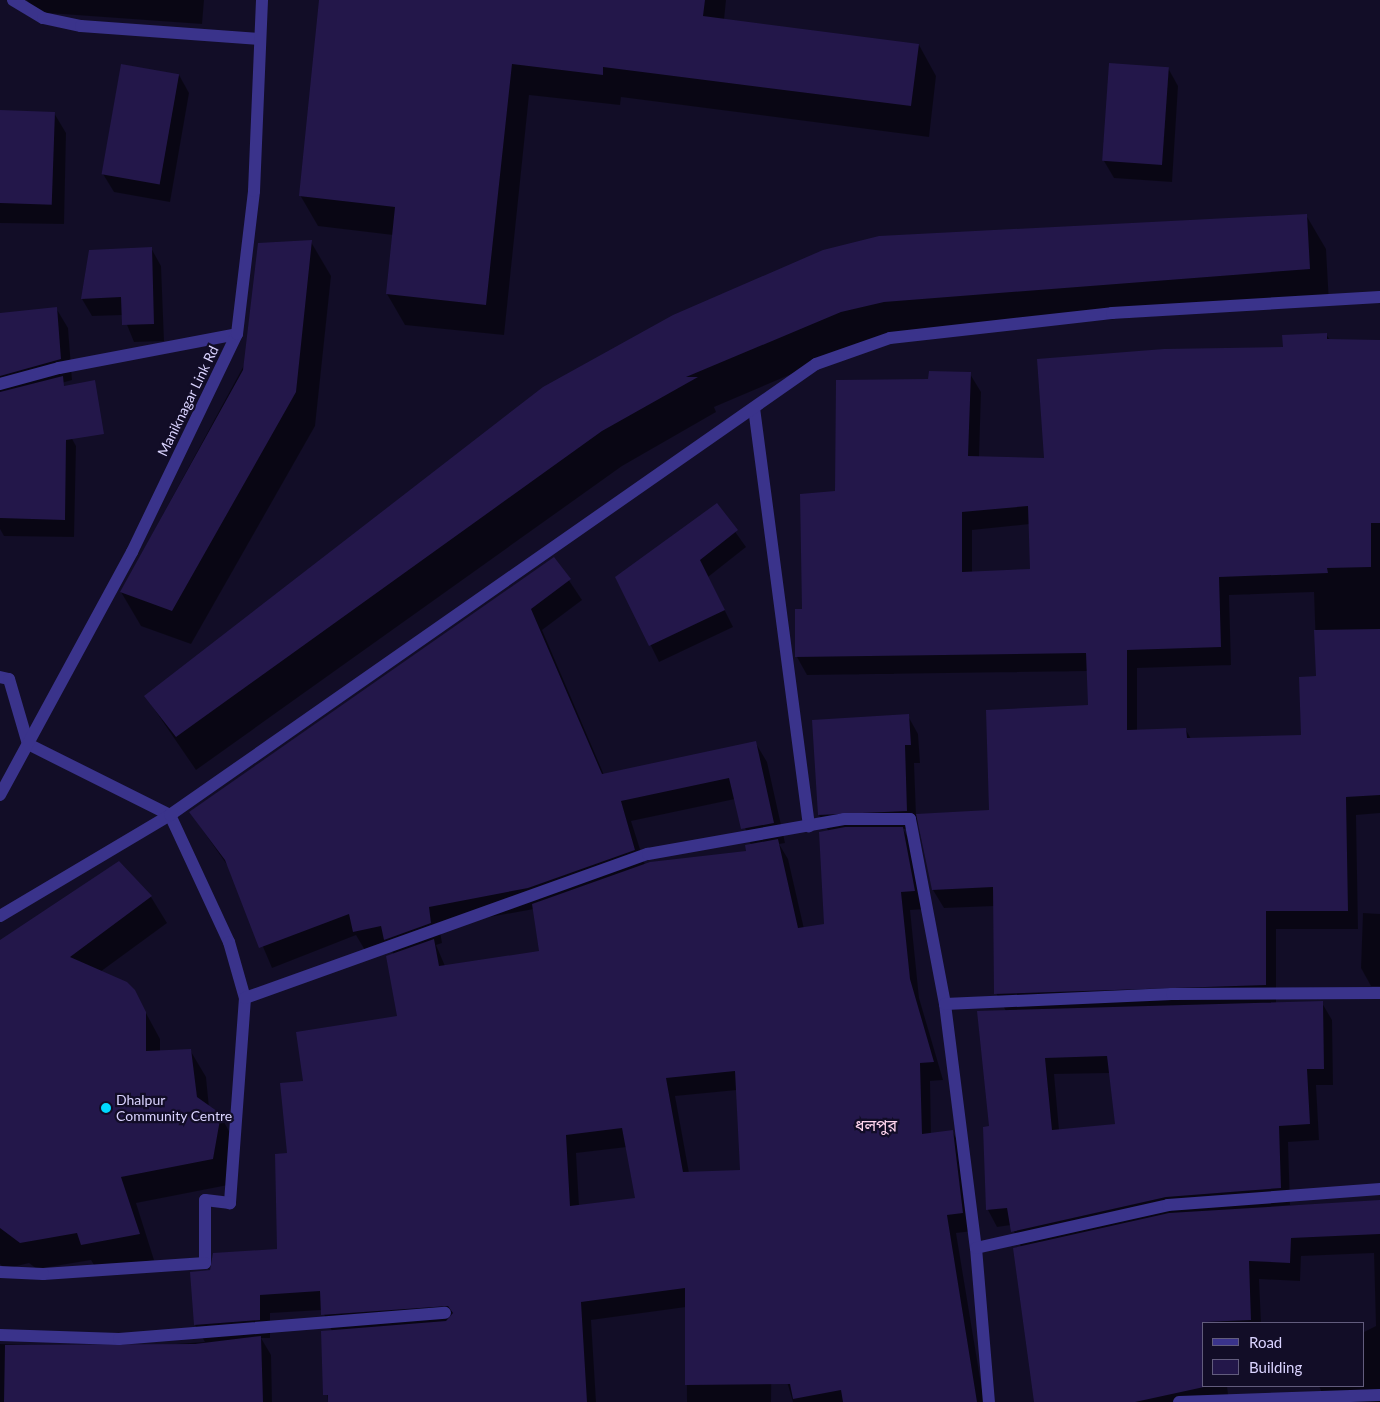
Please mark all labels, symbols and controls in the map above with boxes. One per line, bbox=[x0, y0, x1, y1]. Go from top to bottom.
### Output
street label: Maniknagar Link Rd bbox=[154, 343, 222, 459]
place label: Dhalpur Community Centre bbox=[116, 1092, 233, 1124]
marker: Dhalpur Community Centre bbox=[100, 1102, 112, 1114]
district label: ধলপুর bbox=[855, 1115, 897, 1135]
legend bbox=[1202, 1322, 1365, 1387]
text: Road bbox=[1249, 1333, 1282, 1351]
text: Building bbox=[1249, 1358, 1302, 1376]

